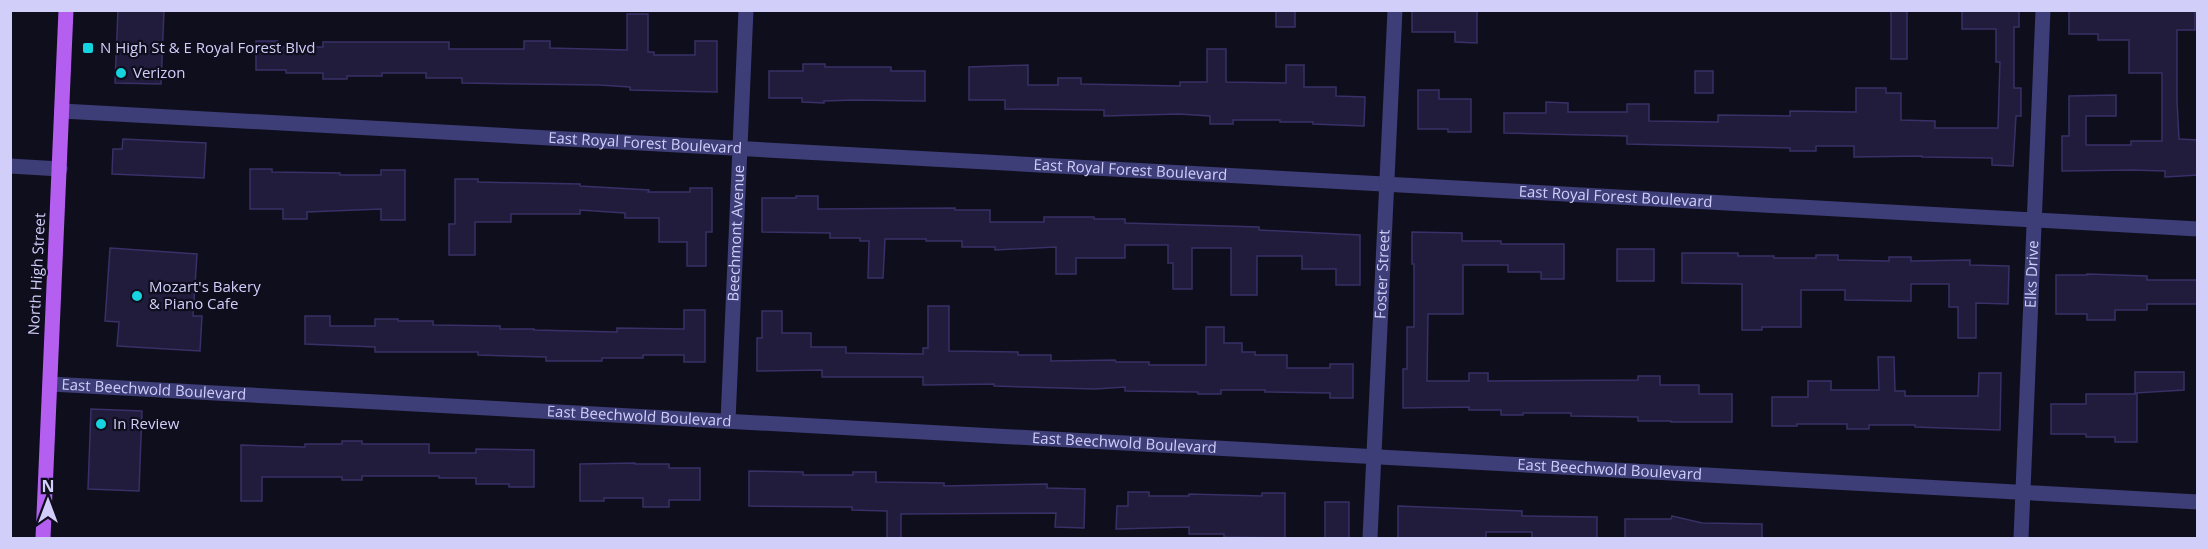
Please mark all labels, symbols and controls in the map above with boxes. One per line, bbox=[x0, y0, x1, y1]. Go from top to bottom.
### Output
place label: N High St & E Royal Forest Blvd bbox=[100, 37, 315, 57]
marker: N High St & E Royal Forest Blvd bbox=[81, 41, 95, 55]
place label: Verizon bbox=[133, 62, 186, 82]
marker: Verizon bbox=[114, 66, 128, 80]
street label: East Royal Forest Boulevard bbox=[548, 127, 743, 158]
street label: East Royal Forest Boulevard bbox=[1033, 154, 1228, 184]
street label: Beechmont Avenue bbox=[722, 164, 748, 302]
street label: East Royal Forest Boulevard bbox=[1518, 180, 1713, 211]
street label: North High Street bbox=[23, 212, 49, 336]
street label: Foster Street bbox=[1369, 229, 1394, 320]
street label: Elks Drive bbox=[2020, 240, 2042, 309]
place label: Mozart's Bakery & Piano Cafe bbox=[149, 276, 261, 313]
marker: Mozart's Bakery & Piano Cafe bbox=[130, 289, 144, 303]
street label: East Beechwold Boulevard bbox=[61, 374, 247, 404]
street label: East Beechwold Boulevard bbox=[546, 400, 732, 430]
place label: In Review bbox=[113, 413, 180, 433]
marker: In Review bbox=[94, 417, 108, 431]
street label: East Beechwold Boulevard bbox=[1032, 427, 1217, 457]
street label: East Beechwold Boulevard bbox=[1517, 454, 1703, 484]
north arrow bbox=[18, 471, 78, 531]
text: N bbox=[41, 475, 55, 497]

